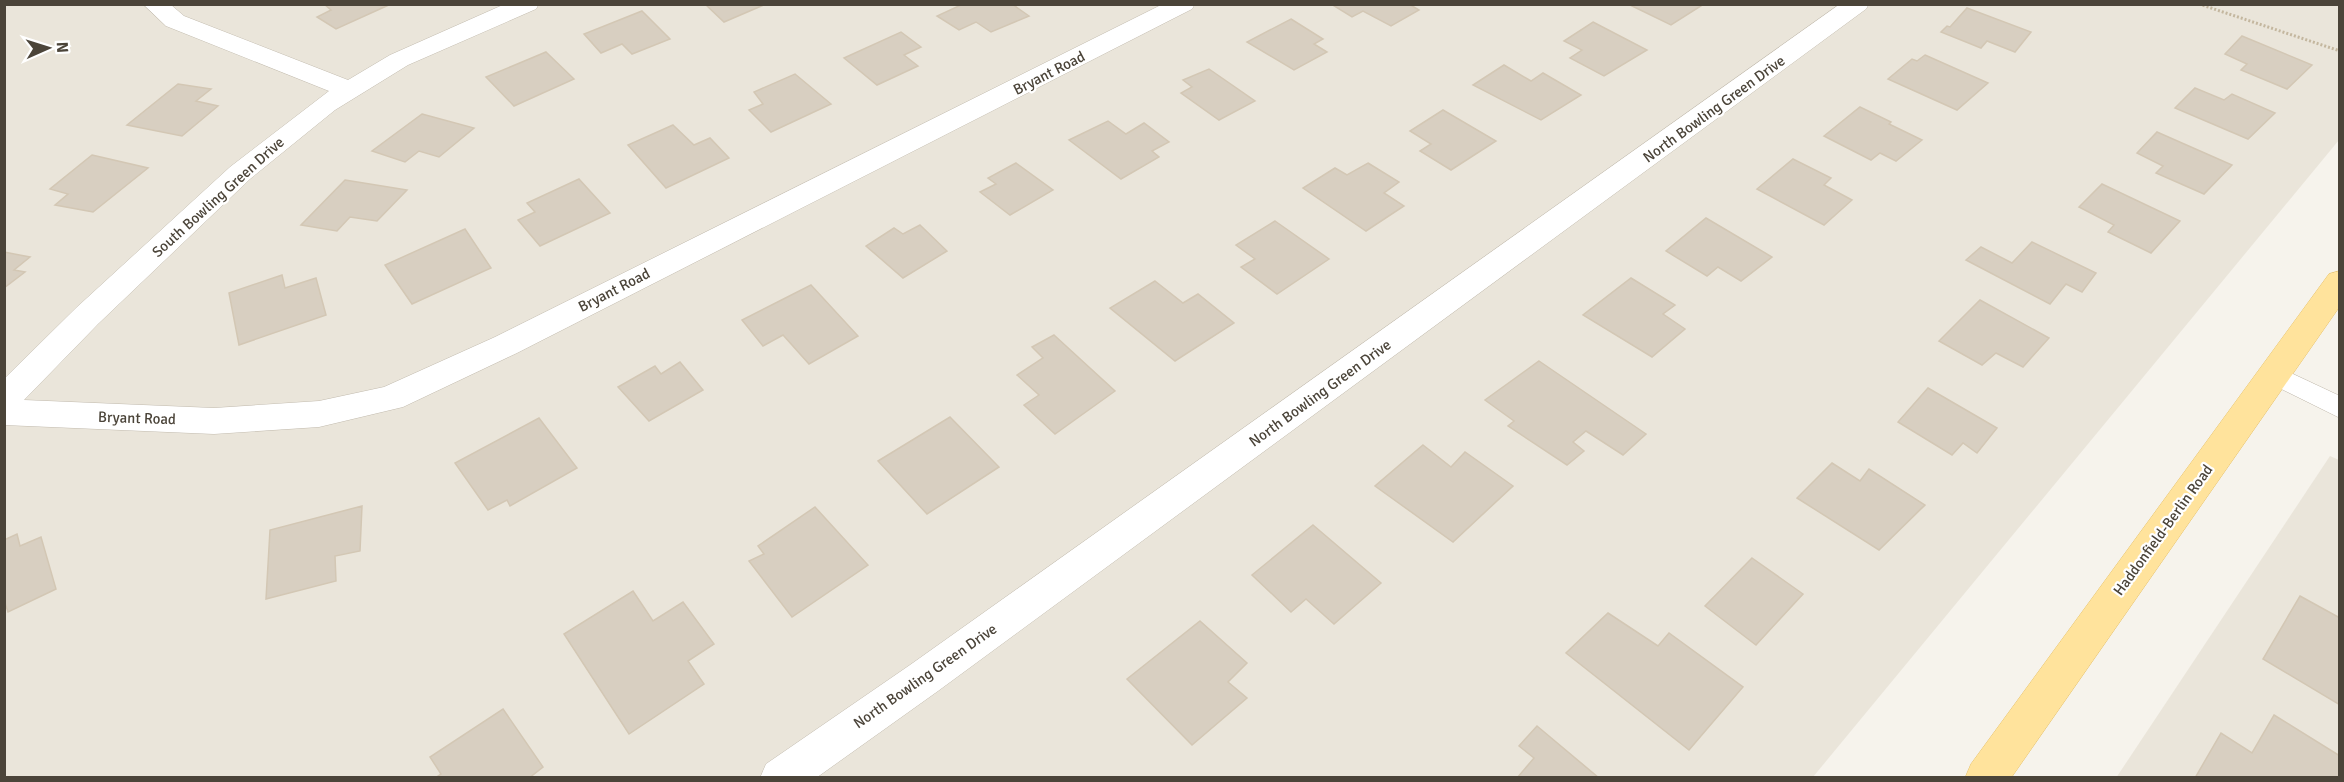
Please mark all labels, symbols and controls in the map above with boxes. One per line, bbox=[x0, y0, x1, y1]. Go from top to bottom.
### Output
north arrow bbox=[18, 18, 78, 78]
text: N bbox=[52, 41, 72, 53]
street label: Bryant Road bbox=[1010, 47, 1088, 99]
street label: North Bowling Green Drive bbox=[1640, 52, 1788, 166]
street label: South Bowling Green Drive bbox=[148, 133, 288, 261]
street label: Bryant Road bbox=[575, 264, 653, 316]
street label: North Bowling Green Drive bbox=[1246, 336, 1394, 450]
street label: Bryant Road bbox=[98, 408, 176, 428]
street label: Haddonfield-Berlin Road bbox=[2109, 461, 2217, 599]
street label: North Bowling Green Drive bbox=[850, 620, 1000, 732]

